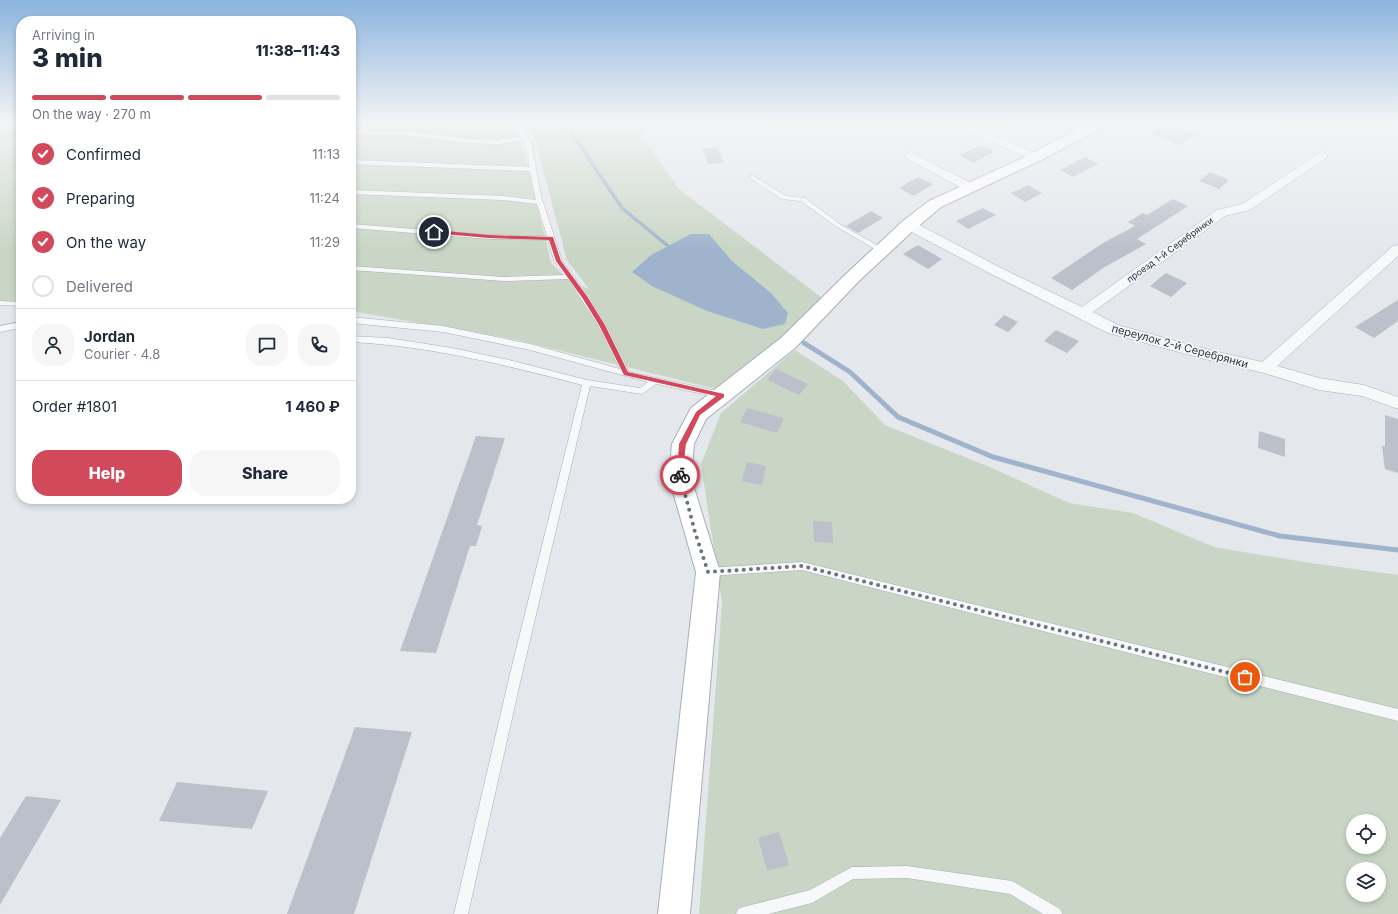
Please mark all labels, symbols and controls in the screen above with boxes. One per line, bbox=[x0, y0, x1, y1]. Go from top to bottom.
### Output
text: Arriving in bbox=[32, 27, 95, 43]
text: 11:38–11:43 bbox=[255, 41, 340, 60]
text: 3 min bbox=[32, 42, 103, 73]
text: On the way · 270 m bbox=[32, 106, 151, 122]
icon: check bbox=[32, 143, 54, 165]
text: Confirmed bbox=[66, 145, 141, 164]
text: 11:13 bbox=[312, 146, 340, 162]
icon: check bbox=[32, 187, 54, 209]
text: Preparing bbox=[66, 189, 135, 208]
text: 11:24 bbox=[310, 190, 340, 206]
pin bbox=[417, 215, 451, 249]
street label: проезд 1-й Серебрянки bbox=[1125, 215, 1215, 285]
icon: home bbox=[423, 221, 445, 243]
icon: check bbox=[32, 231, 54, 253]
text: On the way bbox=[66, 233, 146, 252]
text: 11:29 bbox=[310, 234, 340, 250]
text: Delivered bbox=[66, 277, 133, 296]
street label: переулок 2-й Серебрянки bbox=[1110, 321, 1250, 371]
button: person bbox=[32, 324, 74, 366]
button: chat bbox=[246, 324, 288, 366]
button: phone bbox=[298, 324, 340, 366]
text: Jordan bbox=[84, 327, 135, 346]
text: Courier · 4.8 bbox=[84, 346, 160, 362]
text: Order #1801 bbox=[32, 397, 117, 416]
text: 1 460 ₽ bbox=[285, 397, 340, 416]
button: Help bbox=[32, 450, 182, 496]
button: Share bbox=[190, 450, 340, 496]
courier bbox=[660, 455, 700, 495]
icon: bike bbox=[669, 464, 691, 486]
pin bbox=[1228, 660, 1262, 694]
icon: bag bbox=[1234, 666, 1256, 688]
map controls bbox=[1346, 814, 1386, 902]
button: locate bbox=[1346, 814, 1386, 854]
button: layers bbox=[1346, 862, 1386, 902]

